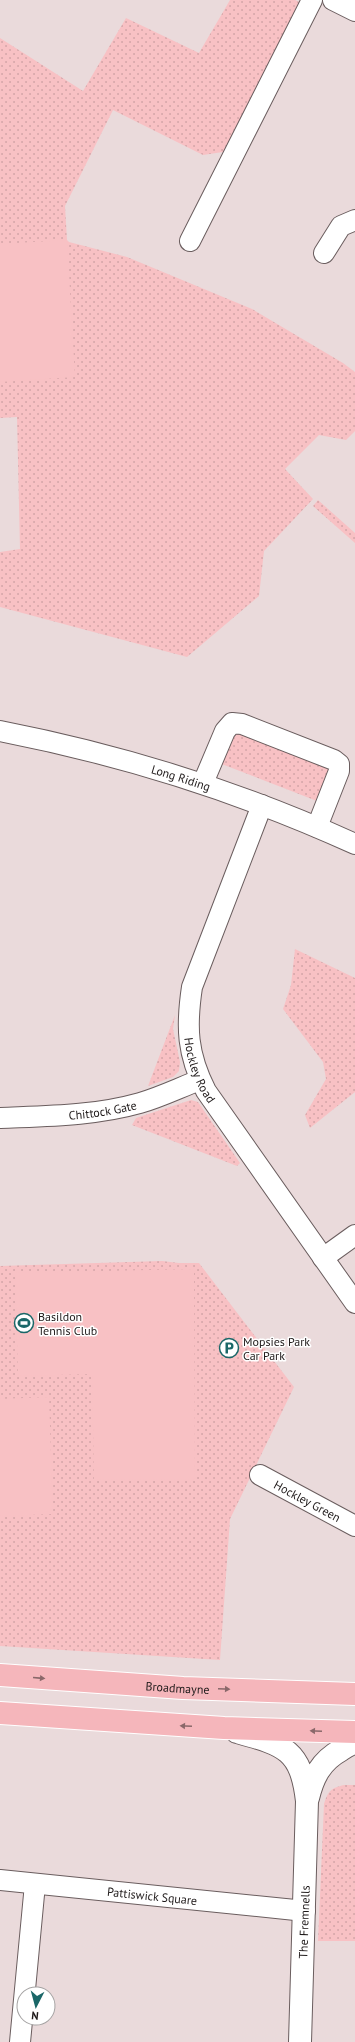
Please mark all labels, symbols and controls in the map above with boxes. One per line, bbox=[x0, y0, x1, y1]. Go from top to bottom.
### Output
street label: Long Riding bbox=[150, 761, 213, 794]
street label: Hockley Road bbox=[182, 1036, 219, 1105]
street label: Chittock Gate bbox=[68, 1097, 138, 1122]
place label: Basildon Tennis Club bbox=[38, 1309, 97, 1338]
sports icon: Basildon Tennis Club bbox=[13, 1312, 35, 1334]
place label: Mopsies Park Car Park bbox=[243, 1334, 310, 1363]
parking icon: Mopsies Park Car Park bbox=[218, 1337, 240, 1359]
street label: Hockley Green bbox=[272, 1477, 344, 1525]
one-way arrow bbox=[33, 1674, 45, 1681]
street label: Broadmayne bbox=[145, 1678, 210, 1696]
one-way arrow bbox=[218, 1686, 231, 1693]
one-way arrow bbox=[180, 1722, 192, 1729]
one-way arrow bbox=[309, 1728, 322, 1734]
street label: Pattiswick Square bbox=[107, 1883, 198, 1907]
street label: The Fremnells bbox=[295, 1885, 313, 1959]
north arrow bbox=[16, 1986, 56, 2026]
text: N bbox=[31, 2009, 39, 2023]

